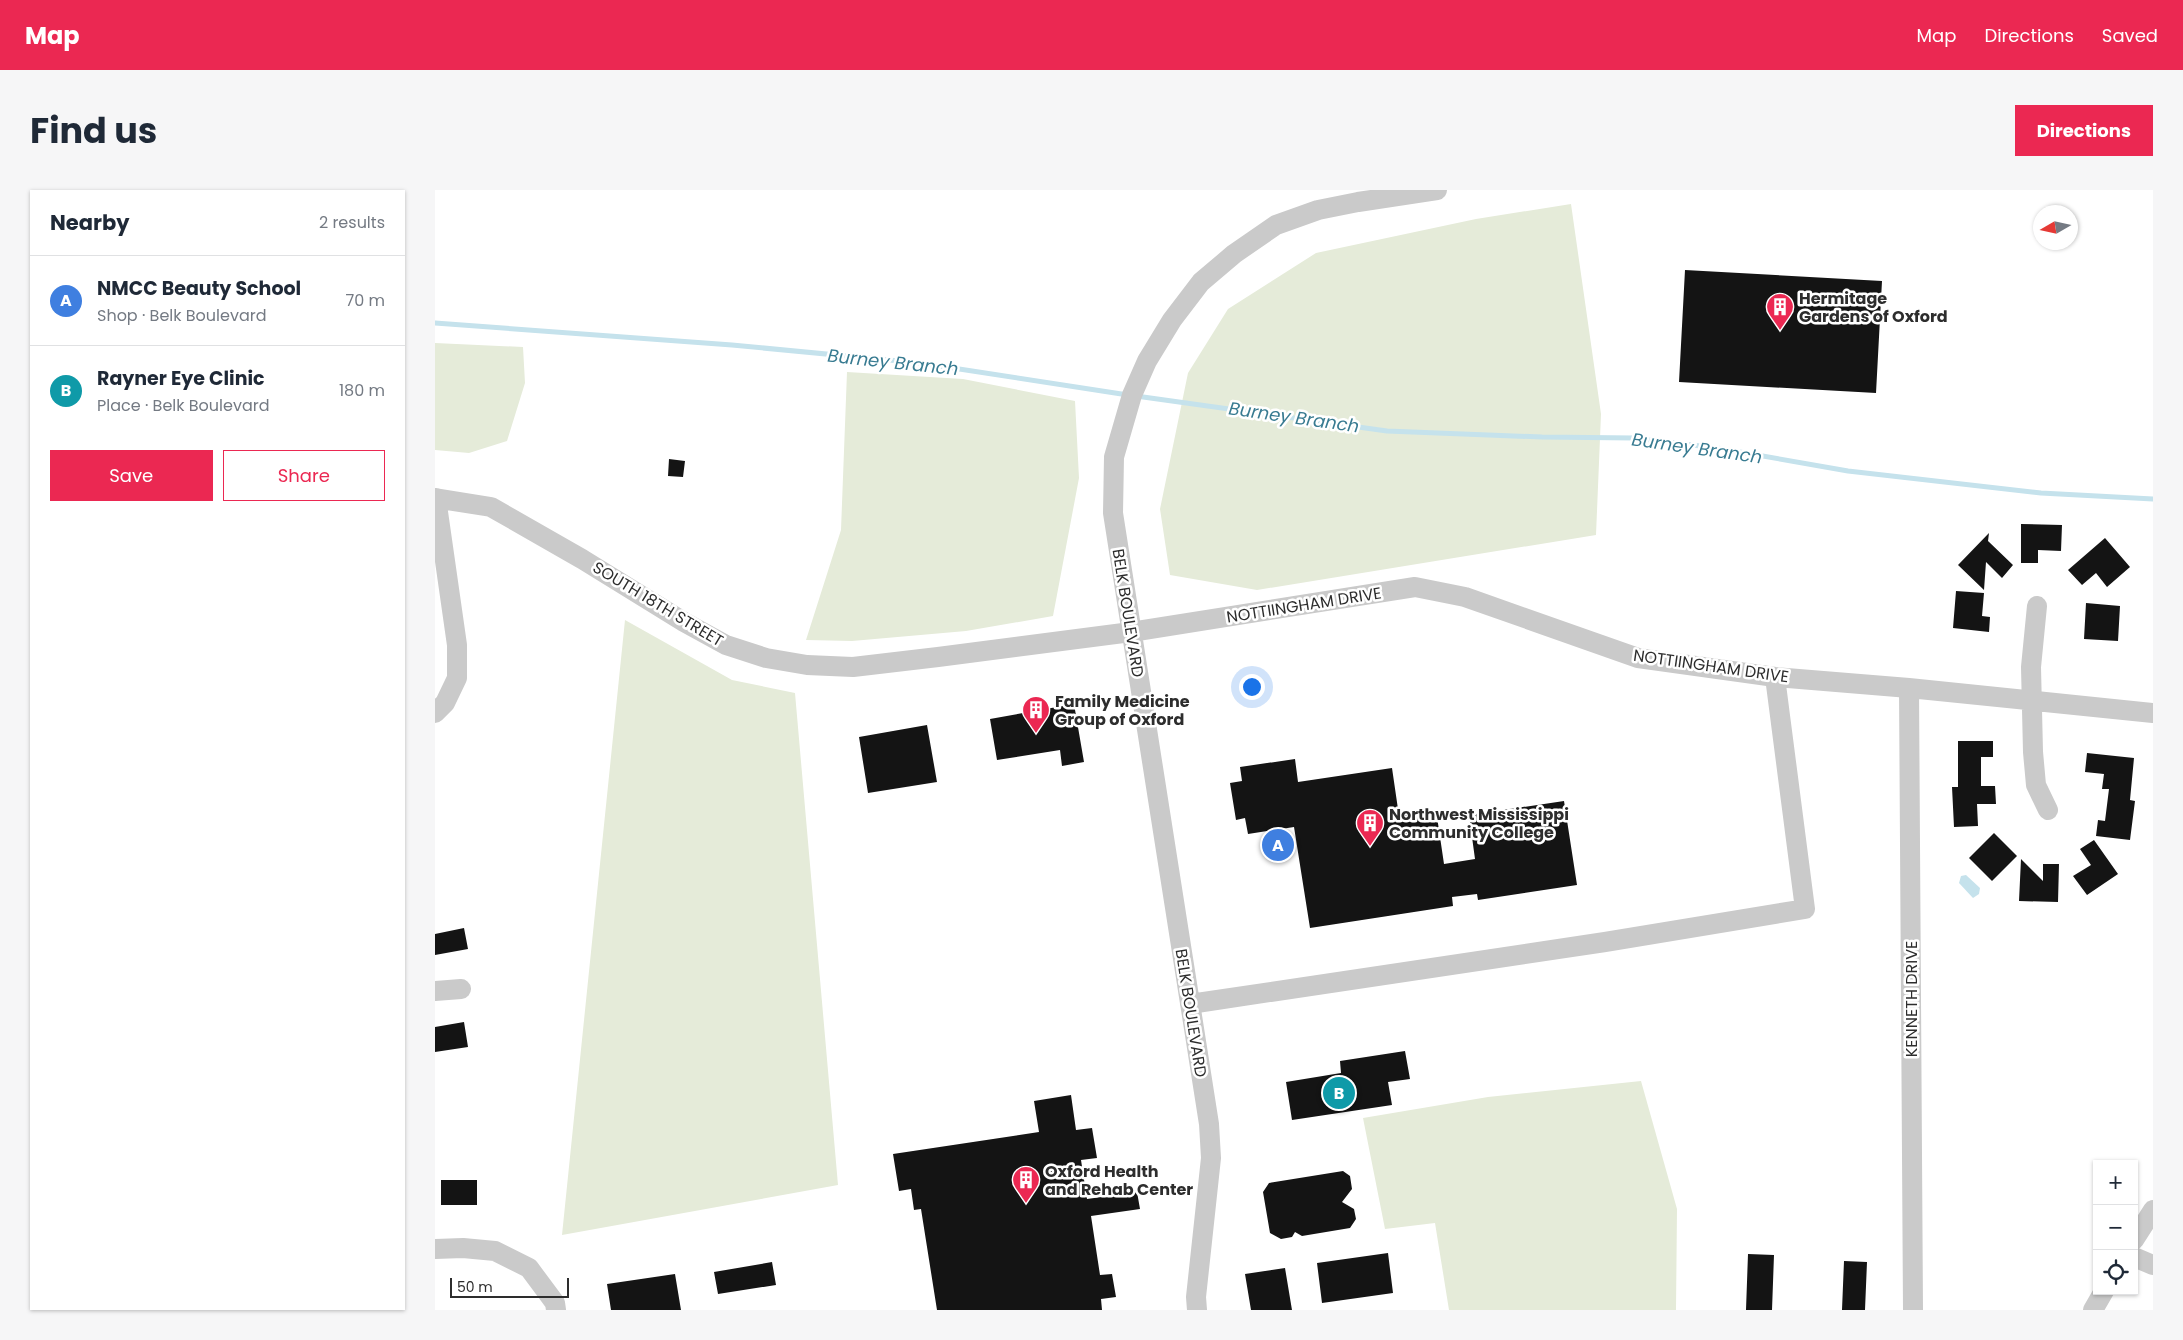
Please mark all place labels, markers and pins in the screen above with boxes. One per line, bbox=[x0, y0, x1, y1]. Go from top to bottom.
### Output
place label: Hermitage Gardens of Oxford bbox=[1799, 287, 1948, 328]
building icon: Hermitage Gardens of Oxford bbox=[1765, 292, 1795, 331]
place label: Family Medicine Group of Oxford bbox=[1055, 690, 1190, 731]
building icon: Family Medicine Group of Oxford bbox=[1021, 695, 1051, 734]
place label: Northwest Mississippi Community College bbox=[1389, 803, 1569, 844]
building icon: Northwest Mississippi Community College bbox=[1355, 808, 1385, 847]
pin: A bbox=[1262, 826, 1294, 864]
pin: B bbox=[1323, 1074, 1355, 1112]
place label: Oxford Health and Rehab Center bbox=[1045, 1160, 1193, 1201]
building icon: Oxford Health and Rehab Center bbox=[1011, 1165, 1041, 1204]

